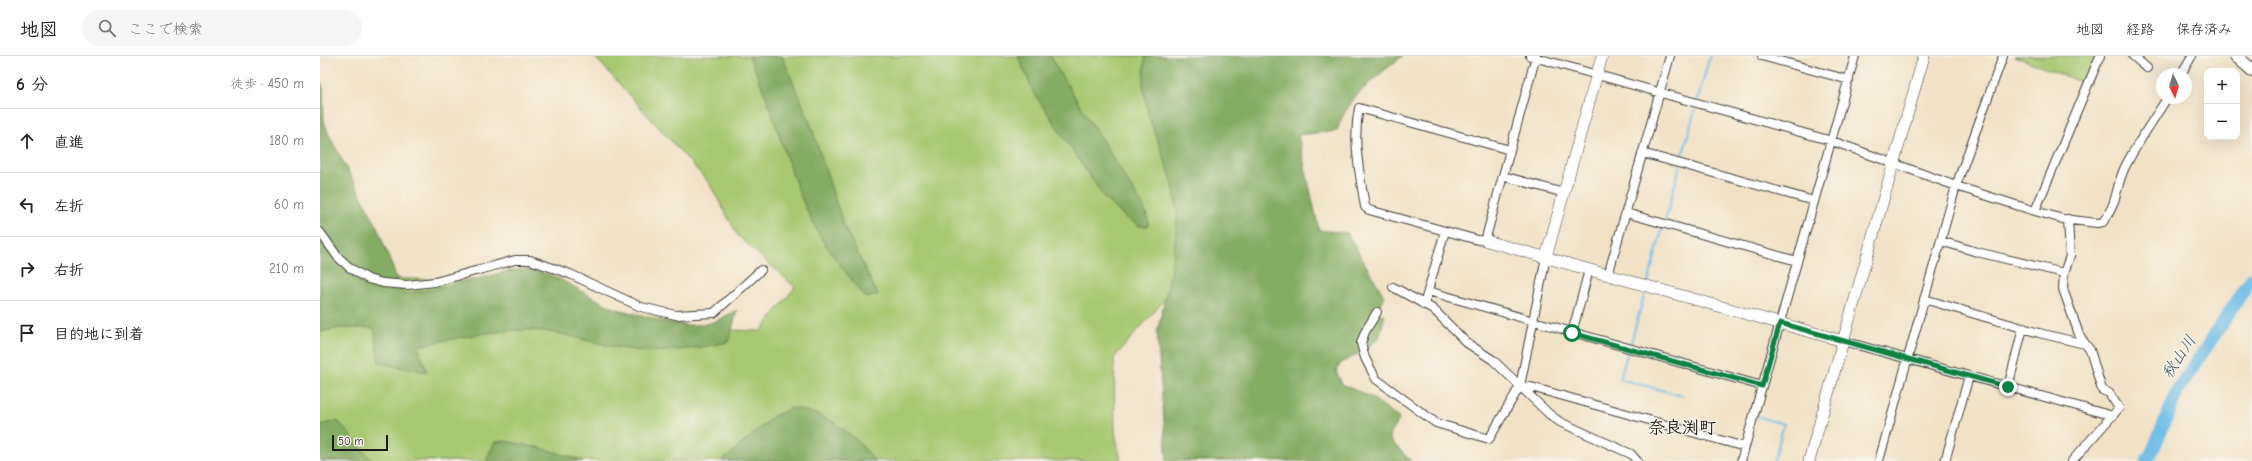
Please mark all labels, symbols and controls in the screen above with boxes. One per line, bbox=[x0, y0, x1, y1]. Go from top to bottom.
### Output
search box bbox=[82, 10, 362, 46]
icon: search bbox=[96, 17, 118, 39]
text: 地図 bbox=[20, 19, 58, 41]
text: ここで検索 bbox=[128, 20, 203, 38]
text: 地図 bbox=[2076, 21, 2104, 38]
text: 経路 bbox=[2126, 21, 2154, 38]
text: 保存済み bbox=[2176, 21, 2232, 38]
north arrow bbox=[2156, 68, 2192, 104]
map controls bbox=[2204, 68, 2240, 140]
button: + bbox=[2204, 68, 2240, 104]
text: 6 分 bbox=[16, 75, 48, 94]
text: 徒歩 · 450 m bbox=[231, 76, 304, 91]
button: − bbox=[2204, 104, 2240, 140]
icon: ahead bbox=[16, 130, 38, 152]
text: 直進 bbox=[54, 133, 84, 151]
text: 180 m bbox=[269, 133, 304, 148]
icon: left bbox=[16, 194, 38, 216]
text: 左折 bbox=[54, 197, 84, 215]
text: 60 m bbox=[274, 197, 304, 212]
icon: right bbox=[16, 258, 38, 280]
text: 右折 bbox=[54, 261, 84, 279]
text: 210 m bbox=[269, 261, 304, 276]
icon: arrive bbox=[16, 322, 38, 344]
route start bbox=[1563, 324, 1581, 342]
text: 目的地に到着 bbox=[54, 325, 144, 343]
water label: 秋山川 bbox=[2158, 332, 2200, 382]
route end bbox=[1999, 378, 2017, 396]
district label: 奈良渕町 bbox=[1648, 418, 1716, 437]
scale bar bbox=[332, 433, 388, 452]
text: 50 m bbox=[338, 435, 363, 448]

